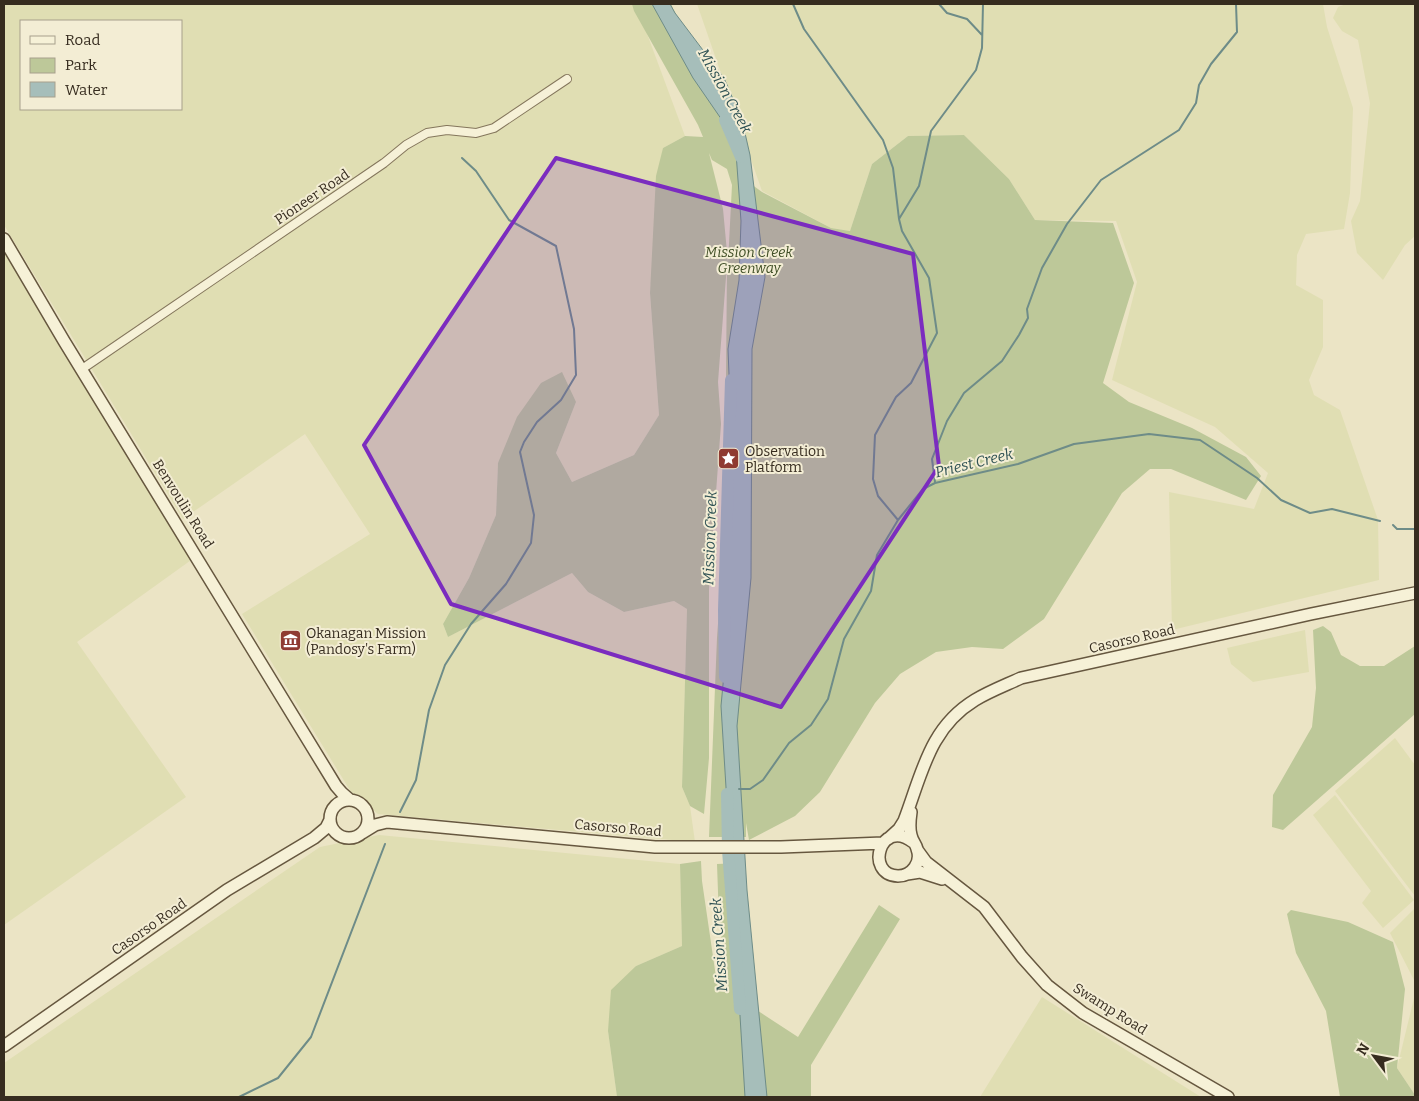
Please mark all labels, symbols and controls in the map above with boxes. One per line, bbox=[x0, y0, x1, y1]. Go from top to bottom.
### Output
legend bbox=[20, 20, 182, 110]
text: Road bbox=[65, 31, 100, 49]
water label: Mission Creek bbox=[694, 46, 756, 137]
text: Park bbox=[65, 56, 97, 74]
text: Water bbox=[65, 81, 108, 99]
street label: Pioneer Road bbox=[271, 166, 353, 228]
park label: Mission Creek Greenway bbox=[705, 244, 793, 277]
place label: Observation Platform bbox=[745, 443, 825, 476]
water label: Priest Creek bbox=[933, 444, 1016, 481]
place icon: Observation Platform bbox=[717, 447, 741, 471]
street label: Benvoulin Road bbox=[149, 456, 217, 552]
water label: Mission Creek bbox=[699, 490, 721, 585]
street label: Casorso Road bbox=[1087, 621, 1177, 657]
place label: Okanagan Mission (Pandosy's Farm) bbox=[306, 625, 426, 658]
museum icon: Okanagan Mission (Pandosy's Farm) bbox=[278, 629, 302, 653]
street label: Casorso Road bbox=[574, 816, 662, 840]
street label: Casorso Road bbox=[108, 895, 190, 959]
water label: Mission Creek bbox=[707, 897, 731, 993]
street label: Swamp Road bbox=[1070, 980, 1150, 1038]
north arrow bbox=[1349, 1031, 1399, 1081]
text: N bbox=[1353, 1040, 1374, 1058]

